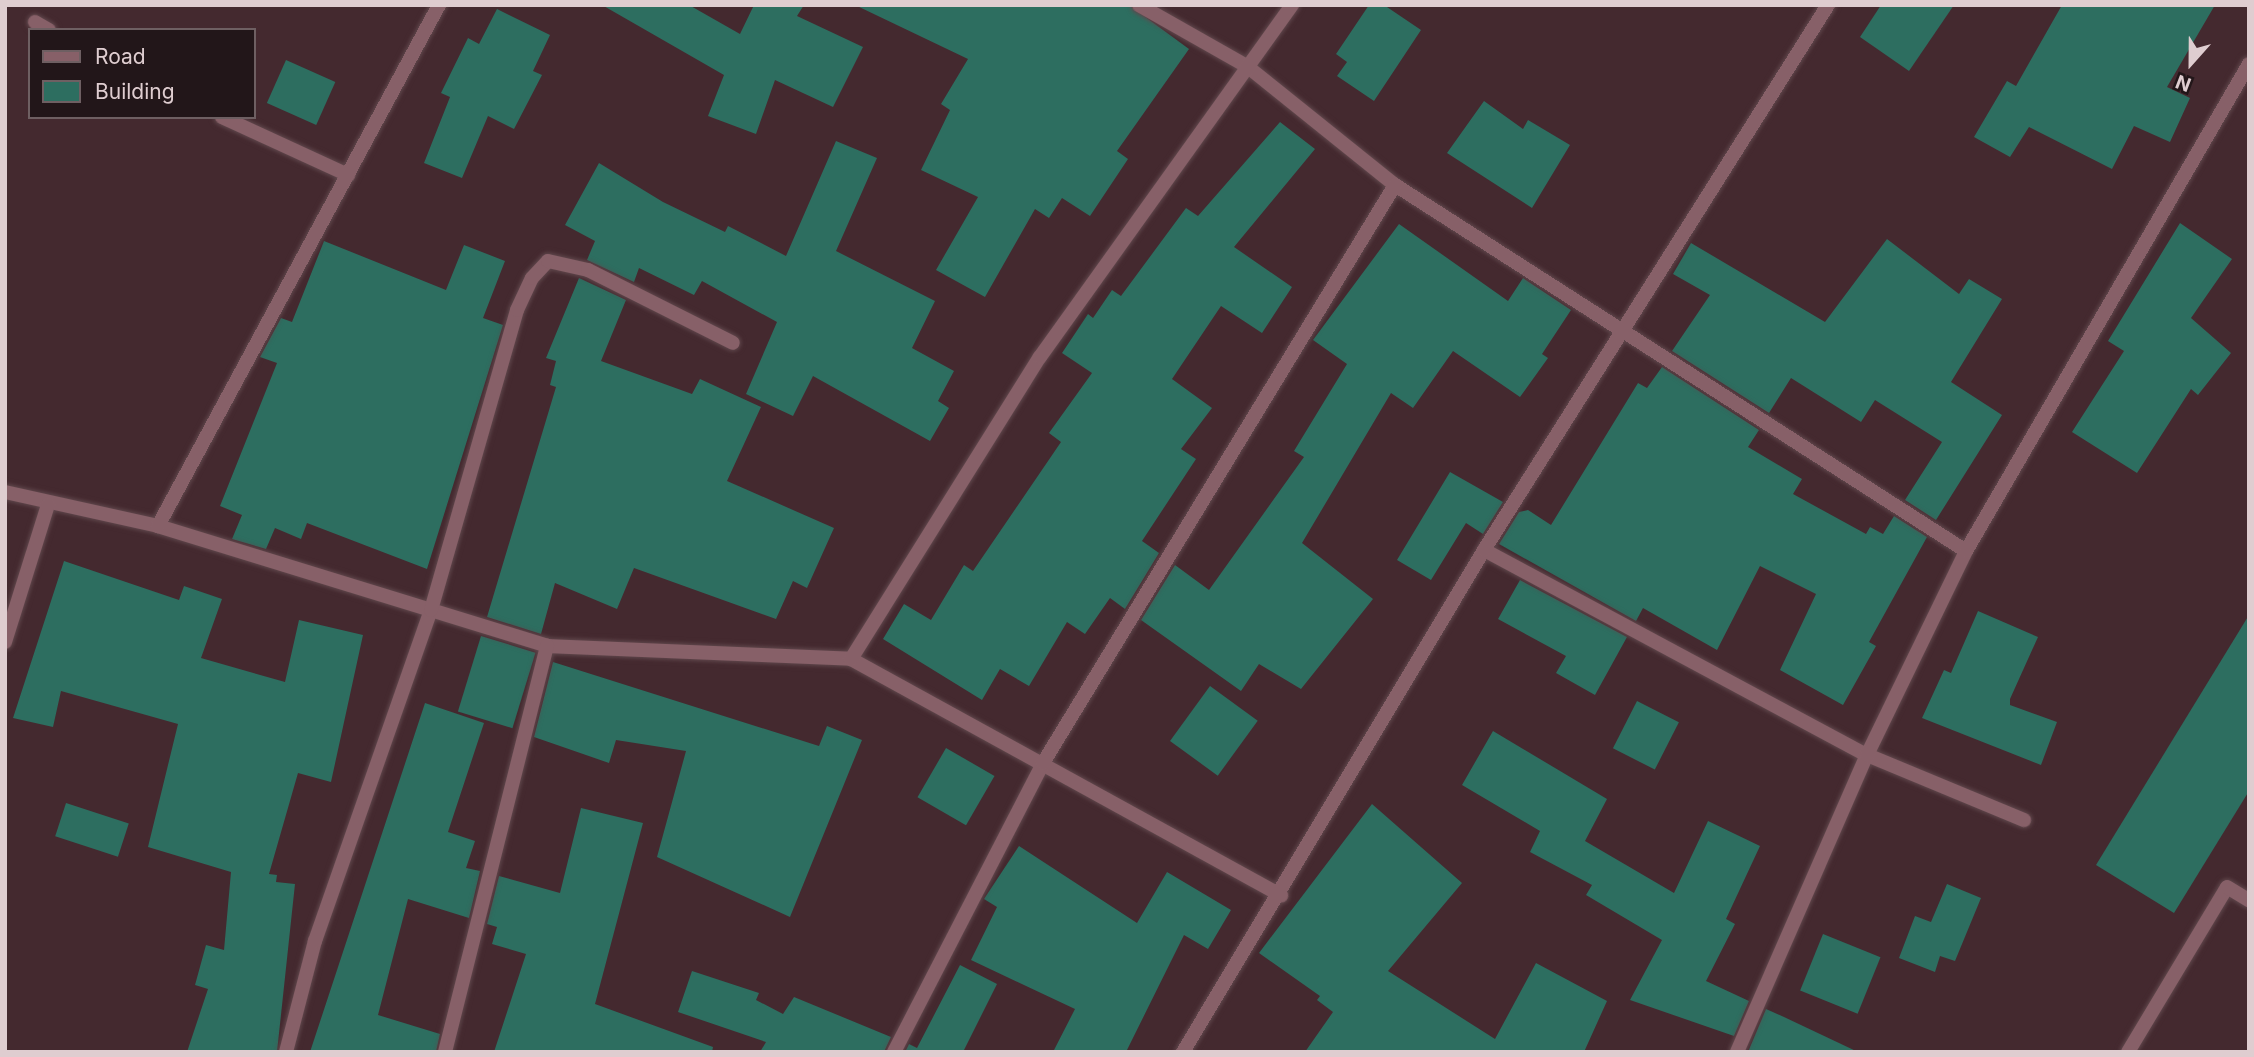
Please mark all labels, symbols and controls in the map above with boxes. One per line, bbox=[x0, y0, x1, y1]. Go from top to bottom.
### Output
legend bbox=[28, 28, 256, 119]
north arrow bbox=[2156, 28, 2226, 98]
text: Road bbox=[95, 44, 146, 69]
text: N bbox=[2172, 70, 2194, 96]
text: Building bbox=[95, 79, 175, 104]

